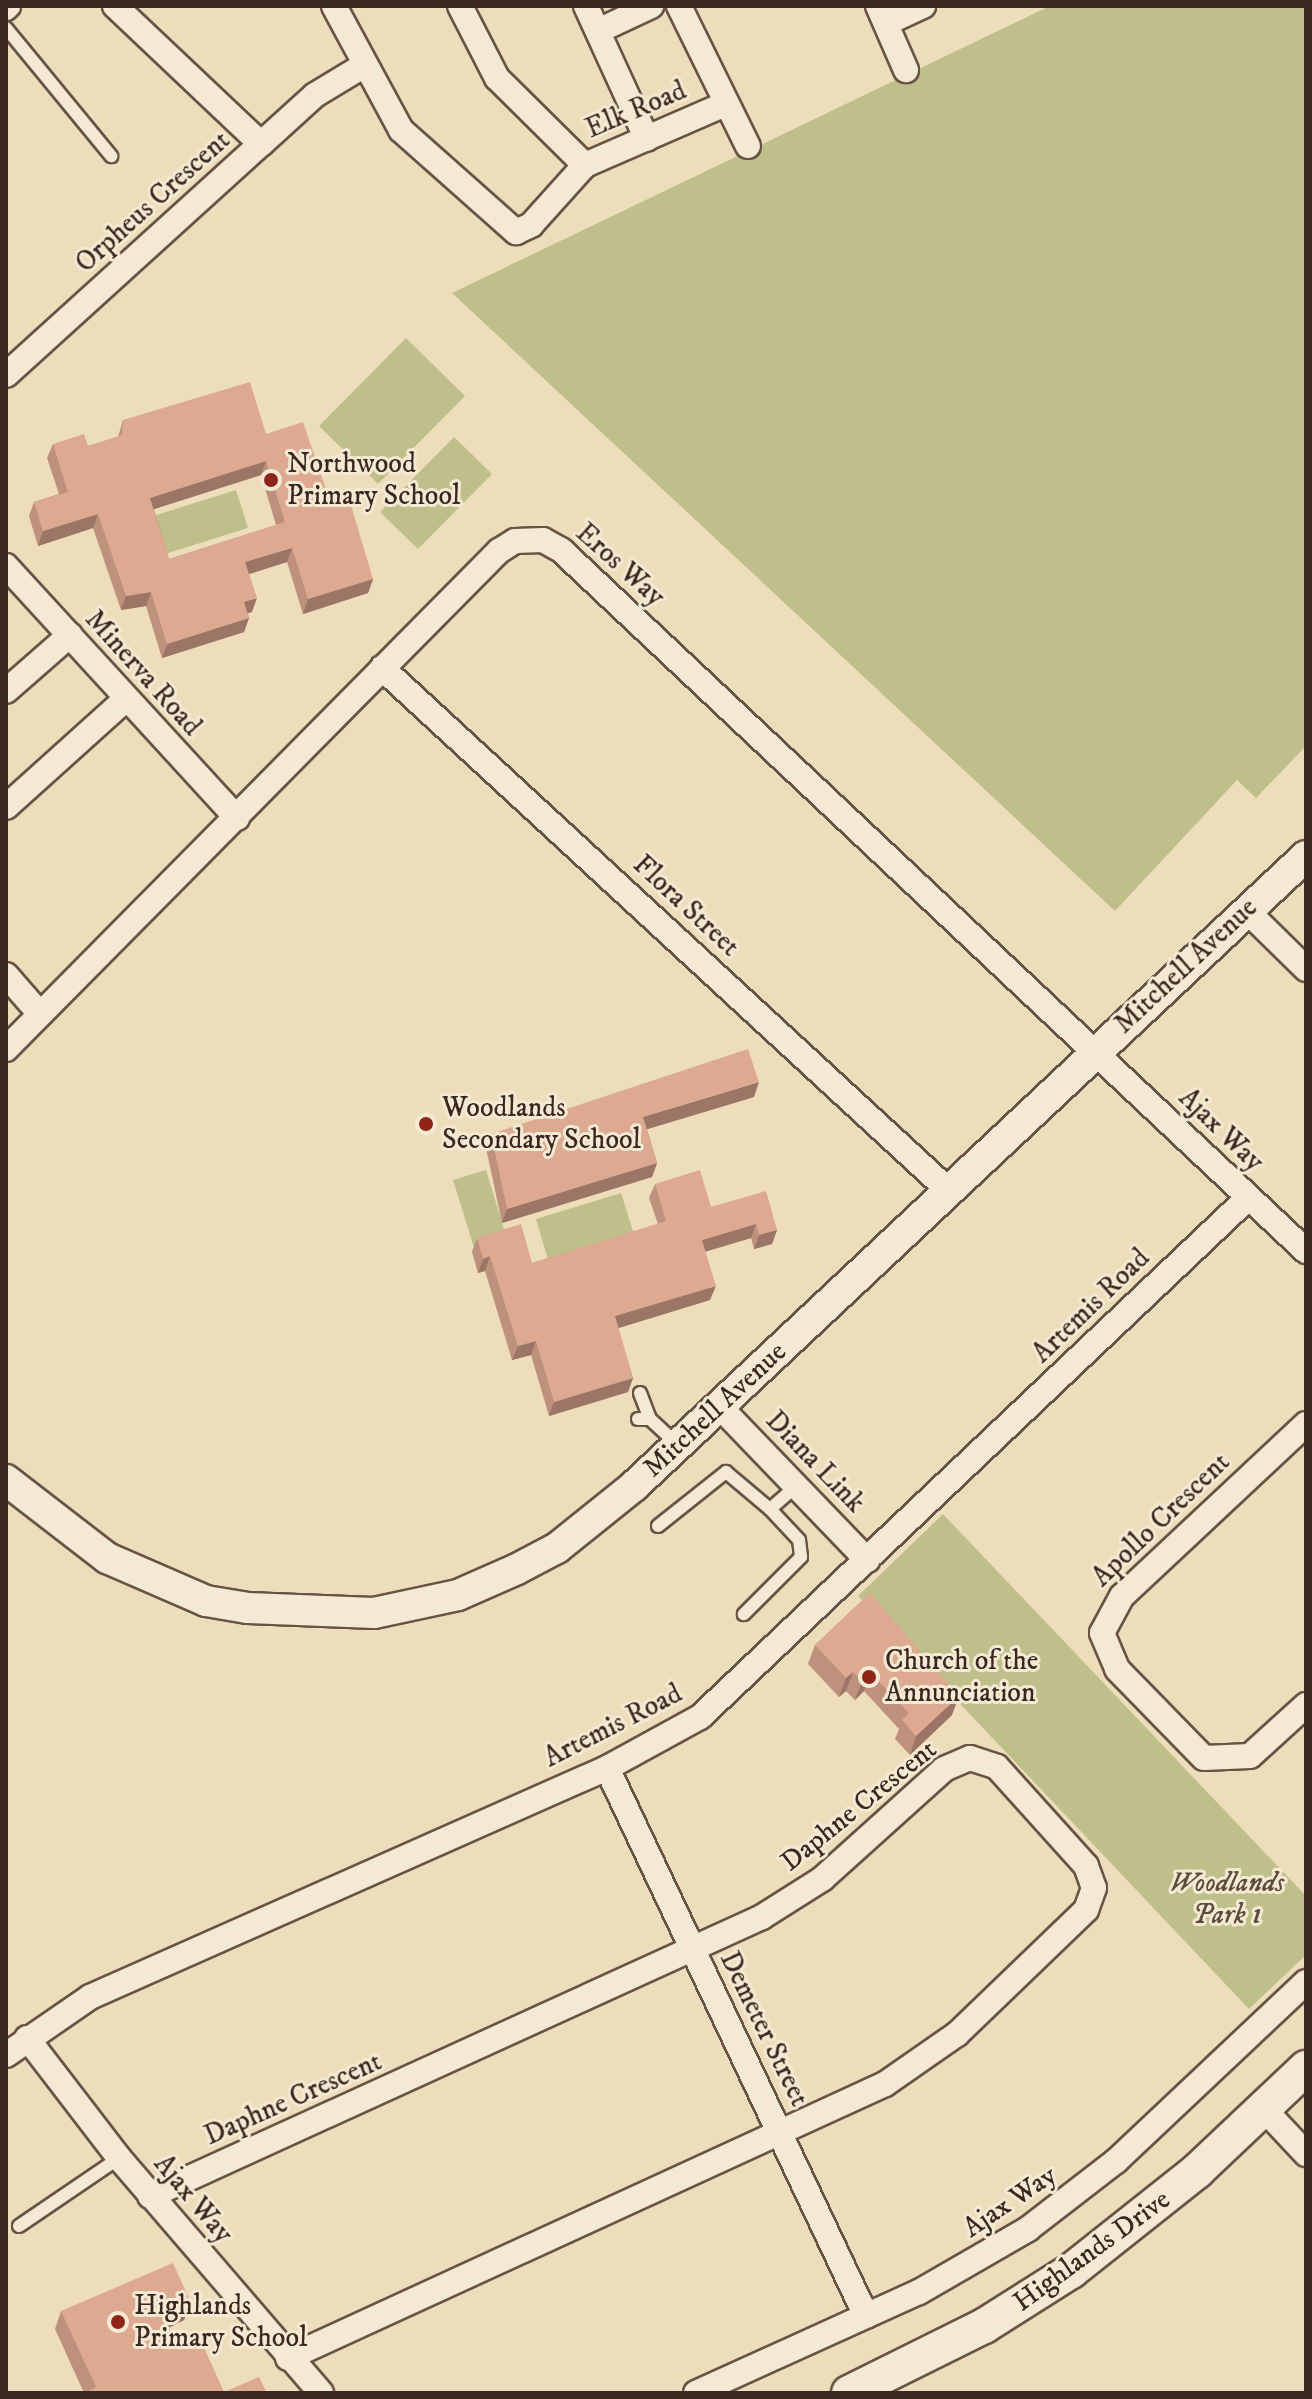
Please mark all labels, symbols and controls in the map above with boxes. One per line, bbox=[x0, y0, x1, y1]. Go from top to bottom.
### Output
street label: Elk Road bbox=[581, 74, 691, 146]
street label: Orpheus Crescent bbox=[69, 124, 237, 280]
place label: Northwood Primary School bbox=[287, 447, 460, 513]
marker: Northwood Primary School bbox=[262, 471, 280, 489]
street label: Eros Way bbox=[569, 516, 671, 614]
street label: Minerva Road bbox=[78, 603, 208, 743]
street label: Flora Street bbox=[626, 848, 746, 964]
street label: Mitchell Avenue bbox=[1107, 891, 1265, 1041]
street label: Ajax Way bbox=[1171, 1081, 1271, 1179]
place label: Woodlands Secondary School bbox=[442, 1091, 641, 1157]
marker: Woodlands Secondary School bbox=[417, 1115, 435, 1133]
street label: Artemis Road bbox=[1025, 1242, 1157, 1370]
street label: Mitchell Avenue bbox=[636, 1335, 794, 1485]
street label: Diana Link bbox=[758, 1404, 872, 1520]
street label: Apollo Crescent bbox=[1085, 1446, 1237, 1594]
place label: Church of the Annunciation bbox=[885, 1644, 1038, 1710]
marker: Church of the Annunciation bbox=[860, 1668, 878, 1686]
street label: Artemis Road bbox=[538, 1677, 688, 1775]
street label: Daphne Crescent bbox=[774, 1733, 944, 1879]
park label: Woodlands Park 1 bbox=[1170, 1866, 1284, 1932]
street label: Demeter Street bbox=[712, 1946, 816, 2112]
street label: Daphne Crescent bbox=[199, 2045, 387, 2153]
street label: Ajax Way bbox=[146, 2148, 240, 2250]
street label: Ajax Way bbox=[957, 2159, 1063, 2245]
street label: Highlands Drive bbox=[1007, 2183, 1177, 2319]
place label: Highlands Primary School bbox=[134, 2289, 307, 2355]
marker: Highlands Primary School bbox=[109, 2313, 127, 2331]

